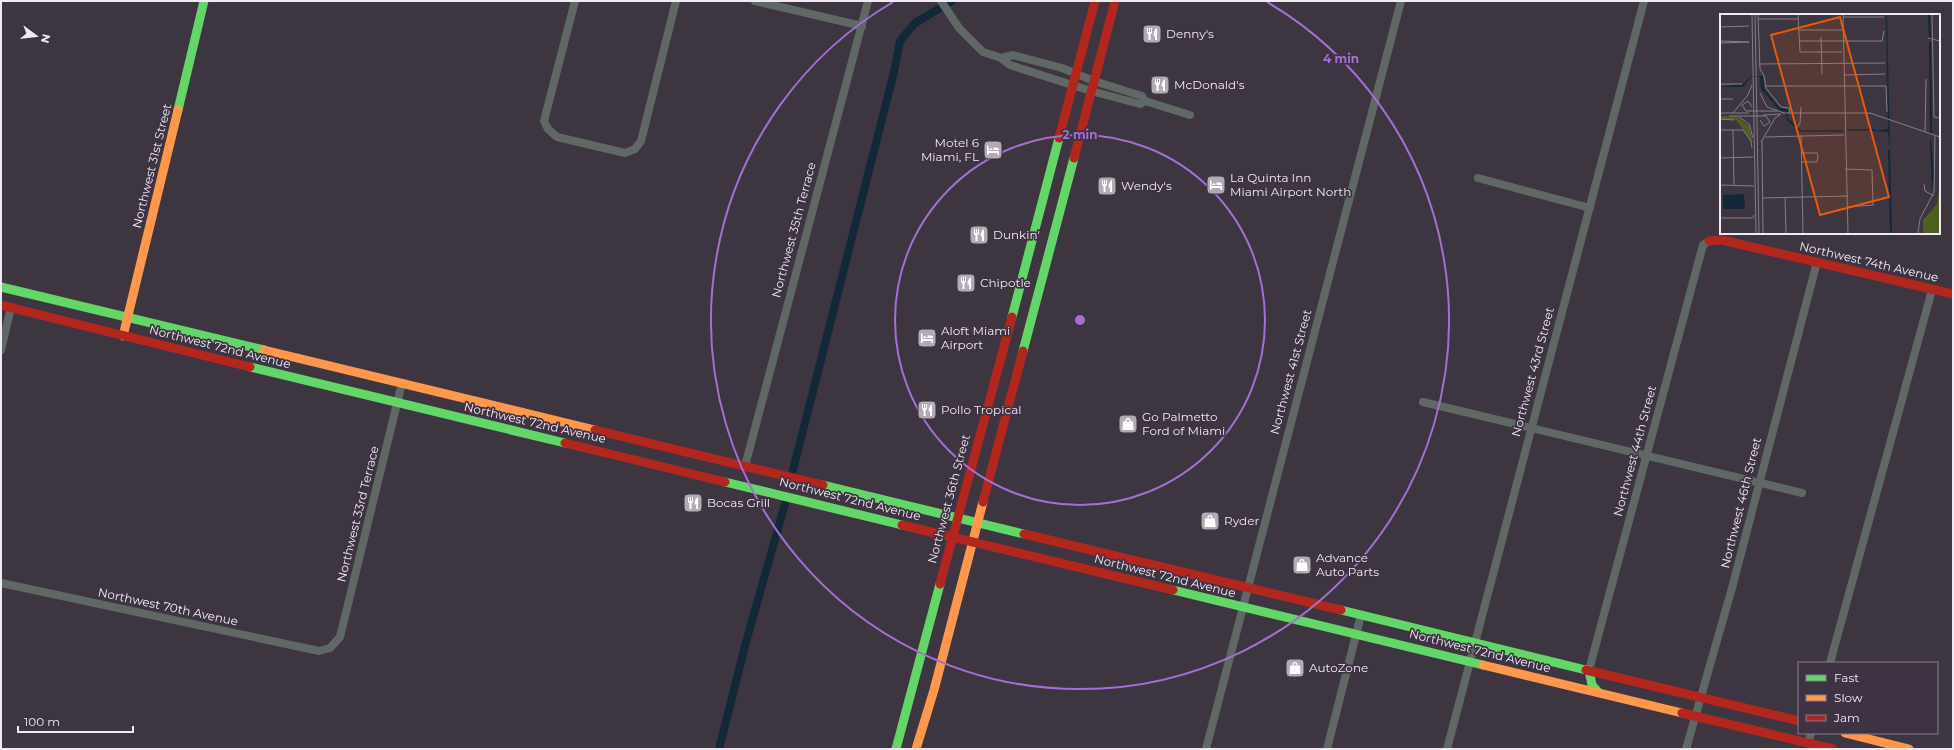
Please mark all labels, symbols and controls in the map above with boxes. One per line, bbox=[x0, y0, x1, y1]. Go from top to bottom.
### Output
inset map bbox=[1720, 14, 1940, 234]
north arrow bbox=[16, 16, 56, 56]
restaurant icon: Denny's bbox=[1141, 23, 1163, 45]
place label: Denny's bbox=[1166, 26, 1214, 41]
text: N bbox=[38, 32, 54, 45]
text: 4 min bbox=[1323, 51, 1359, 66]
restaurant icon: McDonald's bbox=[1149, 74, 1171, 96]
place label: McDonald's bbox=[1174, 77, 1245, 92]
street label: Northwest 31st Street bbox=[129, 102, 174, 230]
text: 2 min bbox=[1063, 127, 1097, 142]
place label: Motel 6 Miami, FL bbox=[921, 135, 979, 164]
hotel icon: Motel 6 Miami, FL bbox=[982, 139, 1004, 161]
street label: Northwest 35th Terrace bbox=[768, 160, 819, 299]
place label: La Quinta Inn Miami Airport North bbox=[1230, 170, 1351, 199]
hotel icon: La Quinta Inn Miami Airport North bbox=[1205, 174, 1227, 196]
restaurant icon: Wendy's bbox=[1096, 175, 1118, 197]
place label: Wendy's bbox=[1121, 178, 1172, 193]
restaurant icon: Dunkin' bbox=[968, 224, 990, 246]
place label: Dunkin' bbox=[993, 227, 1040, 242]
street label: Northwest 74th Avenue bbox=[1798, 238, 1940, 285]
restaurant icon: Chipotle bbox=[955, 272, 977, 294]
place label: Chipotle bbox=[980, 275, 1031, 290]
street label: Northwest 43rd Street bbox=[1508, 305, 1557, 438]
street label: Northwest 41st Street bbox=[1267, 308, 1314, 436]
centre of rings bbox=[1073, 313, 1087, 327]
street label: Northwest 72nd Avenue bbox=[148, 322, 292, 371]
place label: Aloft Miami Airport bbox=[941, 323, 1010, 352]
hotel icon: Aloft Miami Airport bbox=[916, 327, 938, 349]
street label: Northwest 44th Street bbox=[1610, 384, 1659, 518]
street label: Northwest 72nd Avenue bbox=[463, 399, 608, 446]
restaurant icon: Pollo Tropical bbox=[916, 399, 938, 421]
place label: Pollo Tropical bbox=[941, 402, 1021, 417]
place label: Go Palmetto Ford of Miami bbox=[1142, 409, 1225, 438]
shop icon: Go Palmetto Ford of Miami bbox=[1117, 413, 1139, 435]
street label: Northwest 36th Street bbox=[924, 433, 973, 565]
street label: Northwest 46th Street bbox=[1717, 436, 1764, 570]
street label: Northwest 33rd Terrace bbox=[333, 444, 382, 583]
street label: Northwest 72nd Avenue bbox=[778, 474, 922, 523]
restaurant icon: Bocas Grill bbox=[682, 492, 704, 514]
place label: Bocas Grill bbox=[707, 495, 770, 510]
shop icon: Ryder bbox=[1199, 510, 1221, 532]
place label: Ryder bbox=[1224, 513, 1259, 528]
place label: Advance Auto Parts bbox=[1316, 550, 1379, 579]
street label: Northwest 72nd Avenue bbox=[1093, 551, 1237, 600]
shop icon: Advance Auto Parts bbox=[1291, 554, 1313, 576]
street label: Northwest 70th Avenue bbox=[97, 584, 240, 629]
street label: Northwest 72nd Avenue bbox=[1408, 626, 1552, 675]
shop icon: AutoZone bbox=[1284, 657, 1306, 679]
place label: AutoZone bbox=[1309, 660, 1368, 675]
legend bbox=[1798, 662, 1938, 734]
text: Fast bbox=[1834, 670, 1859, 685]
text: Slow bbox=[1834, 690, 1863, 705]
scale bar bbox=[18, 708, 133, 734]
text: Jam bbox=[1833, 710, 1860, 725]
text: 100 m bbox=[24, 714, 60, 729]

